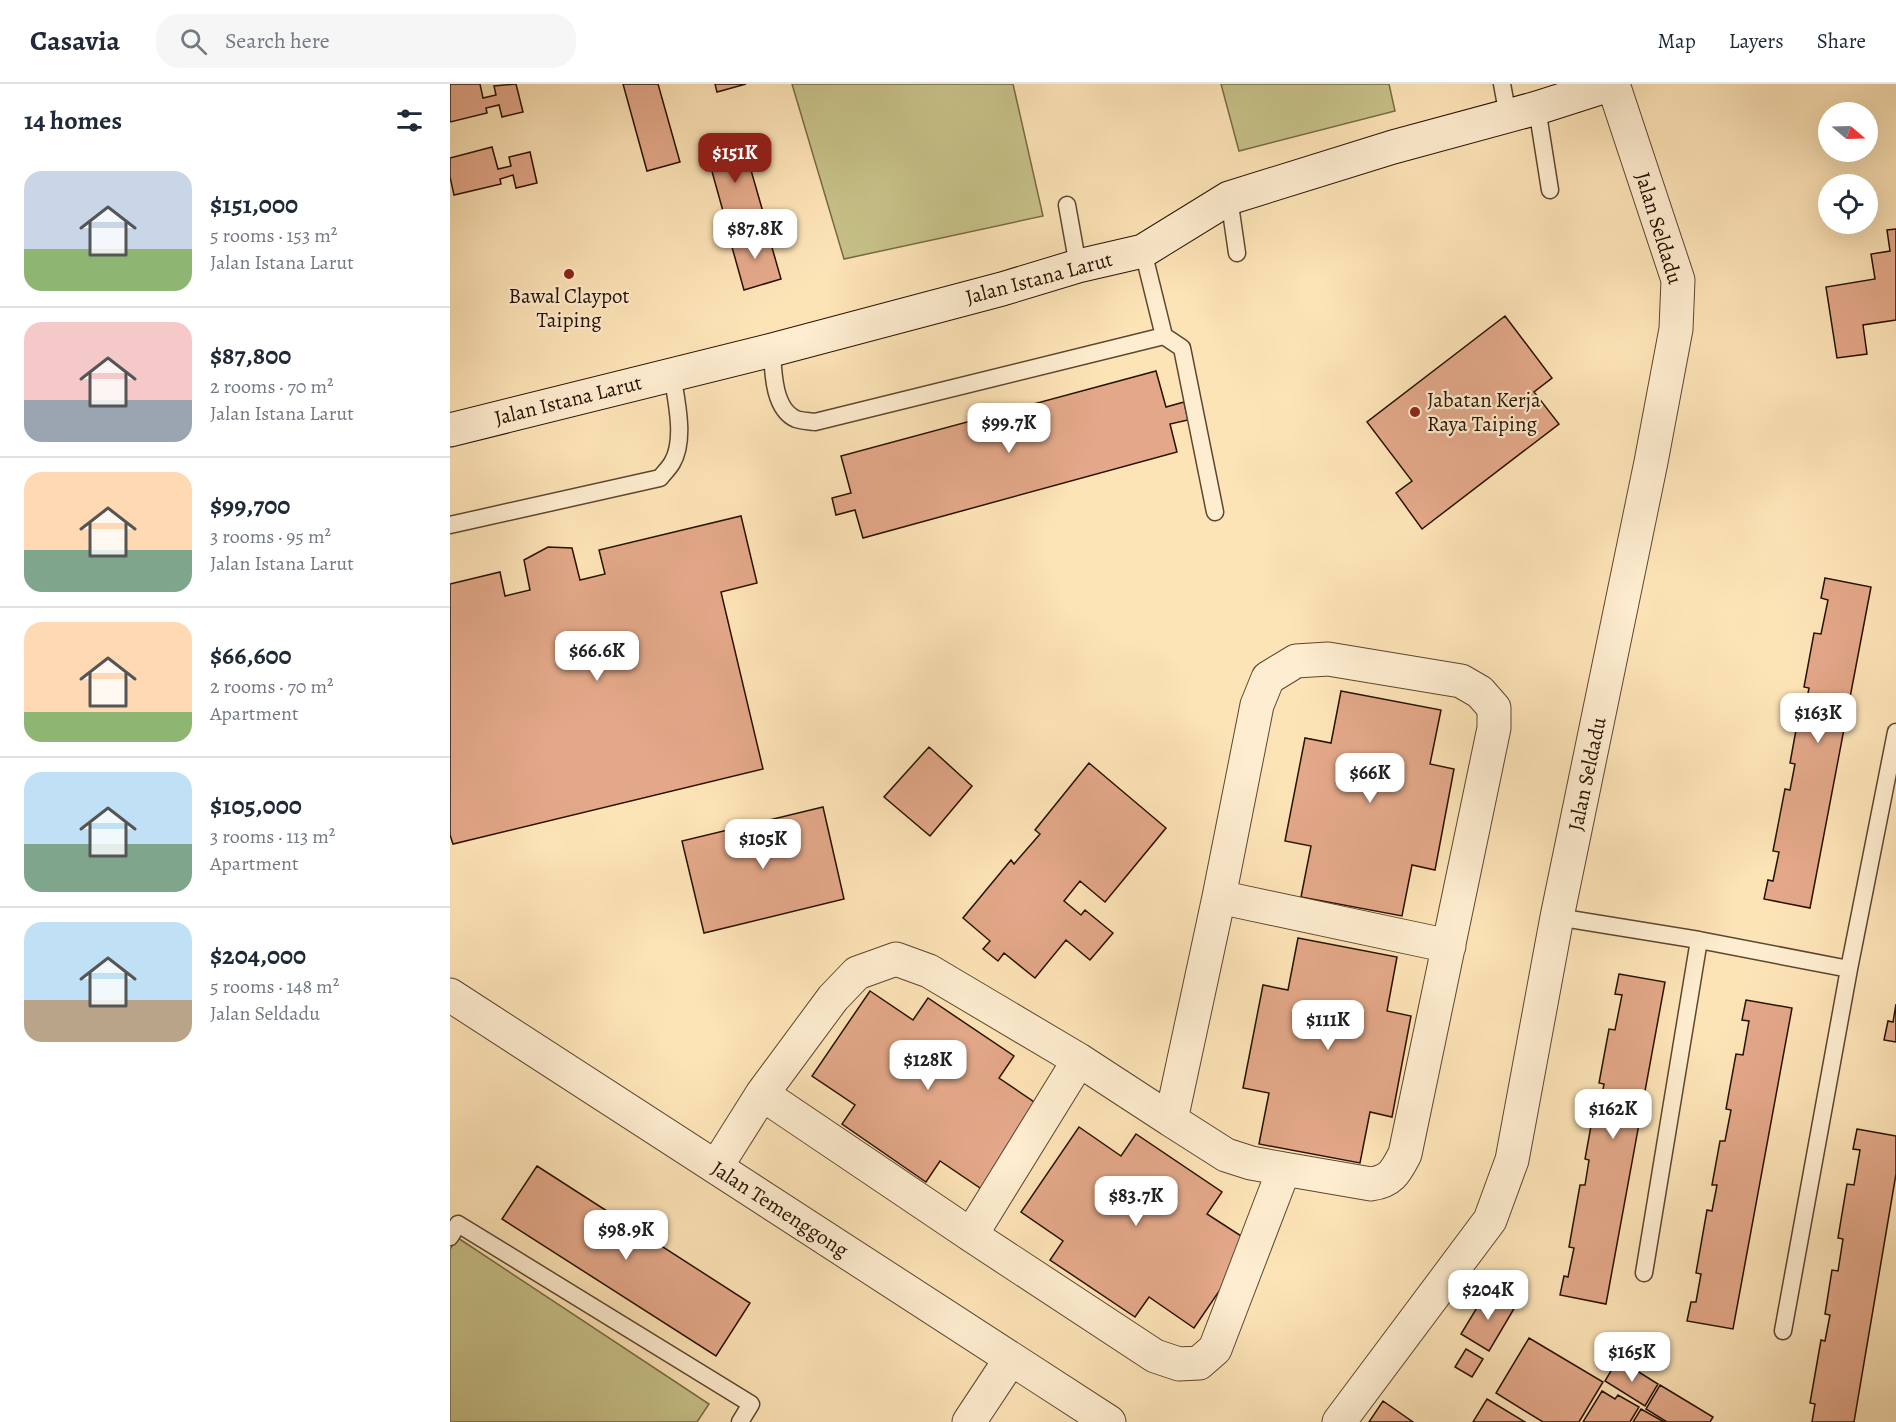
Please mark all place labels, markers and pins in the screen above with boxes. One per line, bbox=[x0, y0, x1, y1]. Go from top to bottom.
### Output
pin: $151K bbox=[693, 133, 777, 184]
pin: $87.8K bbox=[706, 209, 804, 260]
marker: Bawal Claypot Taiping bbox=[562, 267, 576, 281]
place label: Bawal Claypot Taiping bbox=[509, 282, 630, 334]
place label: Jabatan Kerja Raya Taiping bbox=[1427, 386, 1541, 438]
pin: $99.7K bbox=[960, 403, 1058, 454]
marker: Jabatan Kerja Raya Taiping bbox=[1408, 405, 1422, 419]
pin: $66.6K bbox=[548, 631, 646, 682]
pin: $163K bbox=[1776, 693, 1860, 744]
pin: $66K bbox=[1334, 753, 1406, 804]
pin: $105K bbox=[721, 819, 805, 870]
pin: $111K bbox=[1286, 1000, 1370, 1051]
pin: $128K bbox=[886, 1040, 970, 1091]
pin: $162K bbox=[1571, 1089, 1655, 1140]
pin: $83.7K bbox=[1087, 1176, 1185, 1227]
pin: $98.9K bbox=[577, 1210, 675, 1261]
pin: $204K bbox=[1446, 1270, 1530, 1321]
pin: $165K bbox=[1590, 1332, 1674, 1383]

